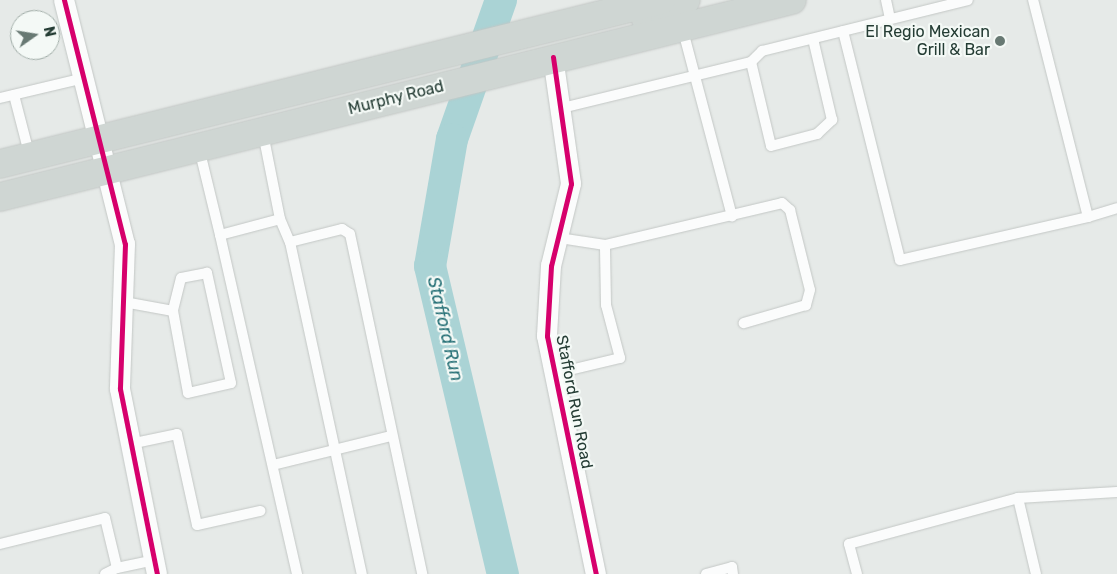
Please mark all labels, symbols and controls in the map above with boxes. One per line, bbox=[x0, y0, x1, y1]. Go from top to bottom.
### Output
north arrow bbox=[10, 10, 60, 60]
place label: El Regio Mexican Grill & Bar bbox=[865, 22, 990, 60]
text: N bbox=[40, 25, 59, 39]
marker: El Regio Mexican Grill & Bar bbox=[994, 35, 1006, 47]
street label: Murphy Road bbox=[346, 77, 446, 119]
water label: Stafford Run bbox=[422, 275, 468, 383]
street label: Stafford Run Road bbox=[552, 333, 596, 471]

